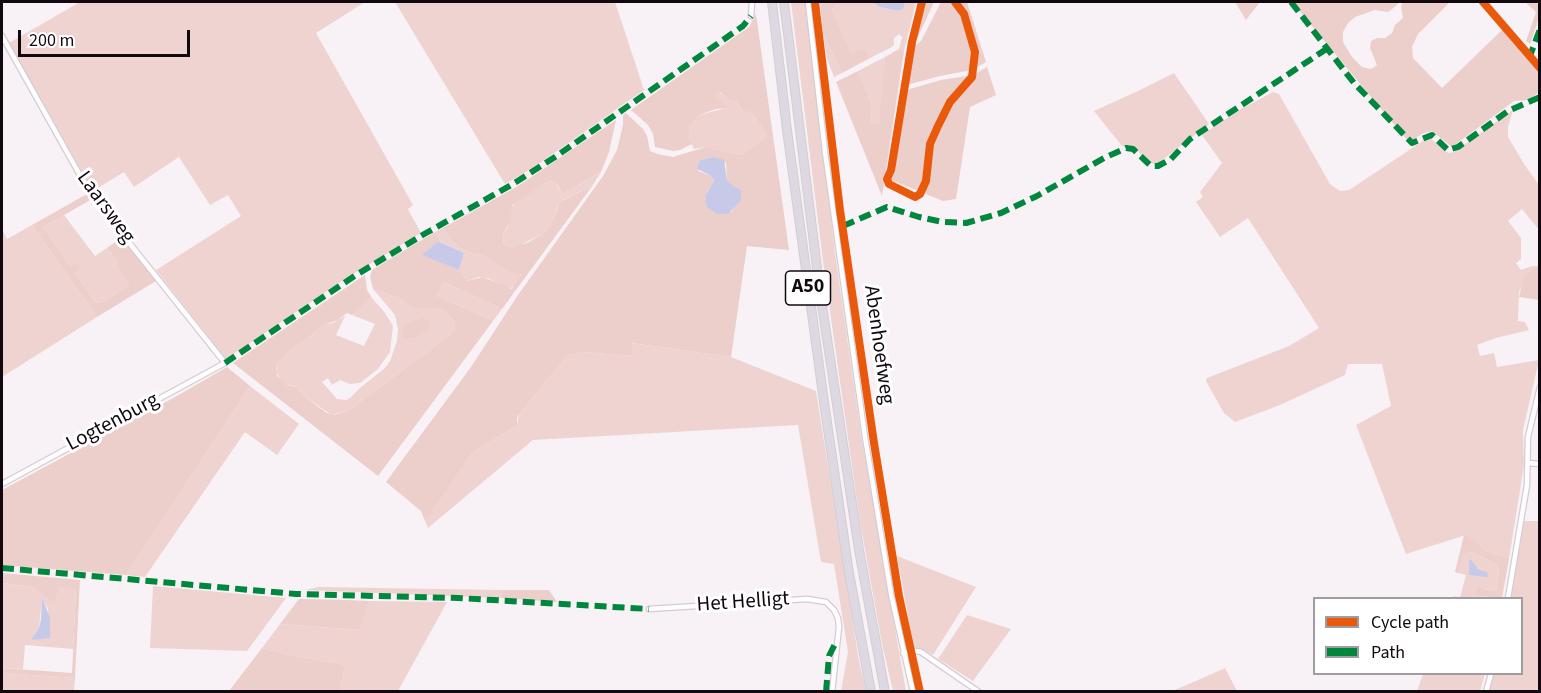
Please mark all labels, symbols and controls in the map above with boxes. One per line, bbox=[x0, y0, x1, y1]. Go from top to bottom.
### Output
scale bar bbox=[21, 18, 194, 56]
text: 200 m bbox=[29, 28, 74, 53]
street label: Laarsweg bbox=[70, 167, 140, 249]
road number: A50 bbox=[786, 271, 830, 305]
street label: Abenhoefweg bbox=[857, 284, 899, 406]
street label: Logtenburg bbox=[62, 388, 164, 458]
street label: Het Helligt bbox=[696, 587, 790, 619]
legend bbox=[1313, 597, 1523, 675]
text: Cycle path bbox=[1371, 610, 1449, 635]
text: Path bbox=[1371, 640, 1405, 665]

